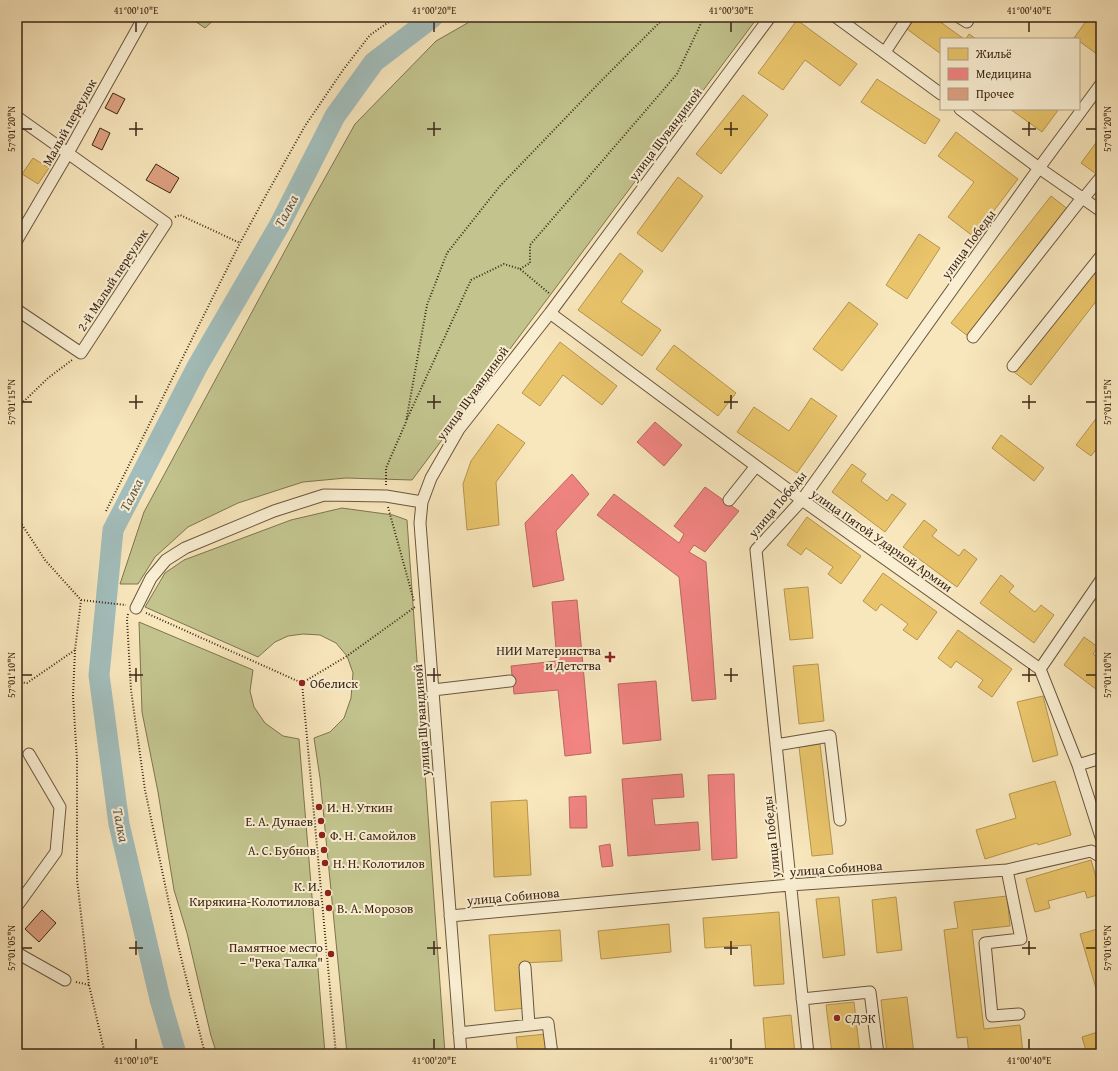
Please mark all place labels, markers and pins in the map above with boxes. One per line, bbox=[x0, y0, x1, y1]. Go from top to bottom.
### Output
place label: НИИ Материнства и Детства bbox=[496, 641, 602, 675]
marker: НИИ Материнства и Детства bbox=[604, 651, 616, 663]
place label: Обелиск bbox=[310, 674, 358, 693]
marker: Обелиск bbox=[297, 678, 307, 688]
place label: И. Н. Уткин bbox=[327, 798, 393, 817]
marker: И. Н. Уткин bbox=[314, 802, 324, 812]
place label: Е. А. Дунаев bbox=[245, 812, 313, 831]
marker: Е. А. Дунаев bbox=[316, 816, 326, 826]
place label: Ф. Н. Самойлов bbox=[330, 826, 416, 845]
marker: Ф. Н. Самойлов bbox=[317, 830, 327, 840]
place label: А. С. Бубнов bbox=[248, 841, 316, 860]
marker: А. С. Бубнов bbox=[319, 845, 329, 855]
place label: Н. Н. Колотилов bbox=[333, 854, 425, 873]
marker: Н. Н. Колотилов bbox=[320, 858, 330, 868]
place label: К. И. Кирякина-Колотилова bbox=[189, 877, 321, 911]
marker: К. И. Кирякина-Колотилова bbox=[323, 888, 333, 898]
place label: В. А. Морозов bbox=[337, 899, 413, 918]
marker: В. А. Морозов bbox=[324, 903, 334, 913]
place label: Памятное место – "Река Талка" bbox=[229, 938, 323, 972]
marker: Памятное место – "Река Талка" bbox=[326, 949, 336, 959]
place label: СДЭК bbox=[845, 1009, 876, 1028]
marker: СДЭК bbox=[832, 1013, 842, 1023]

